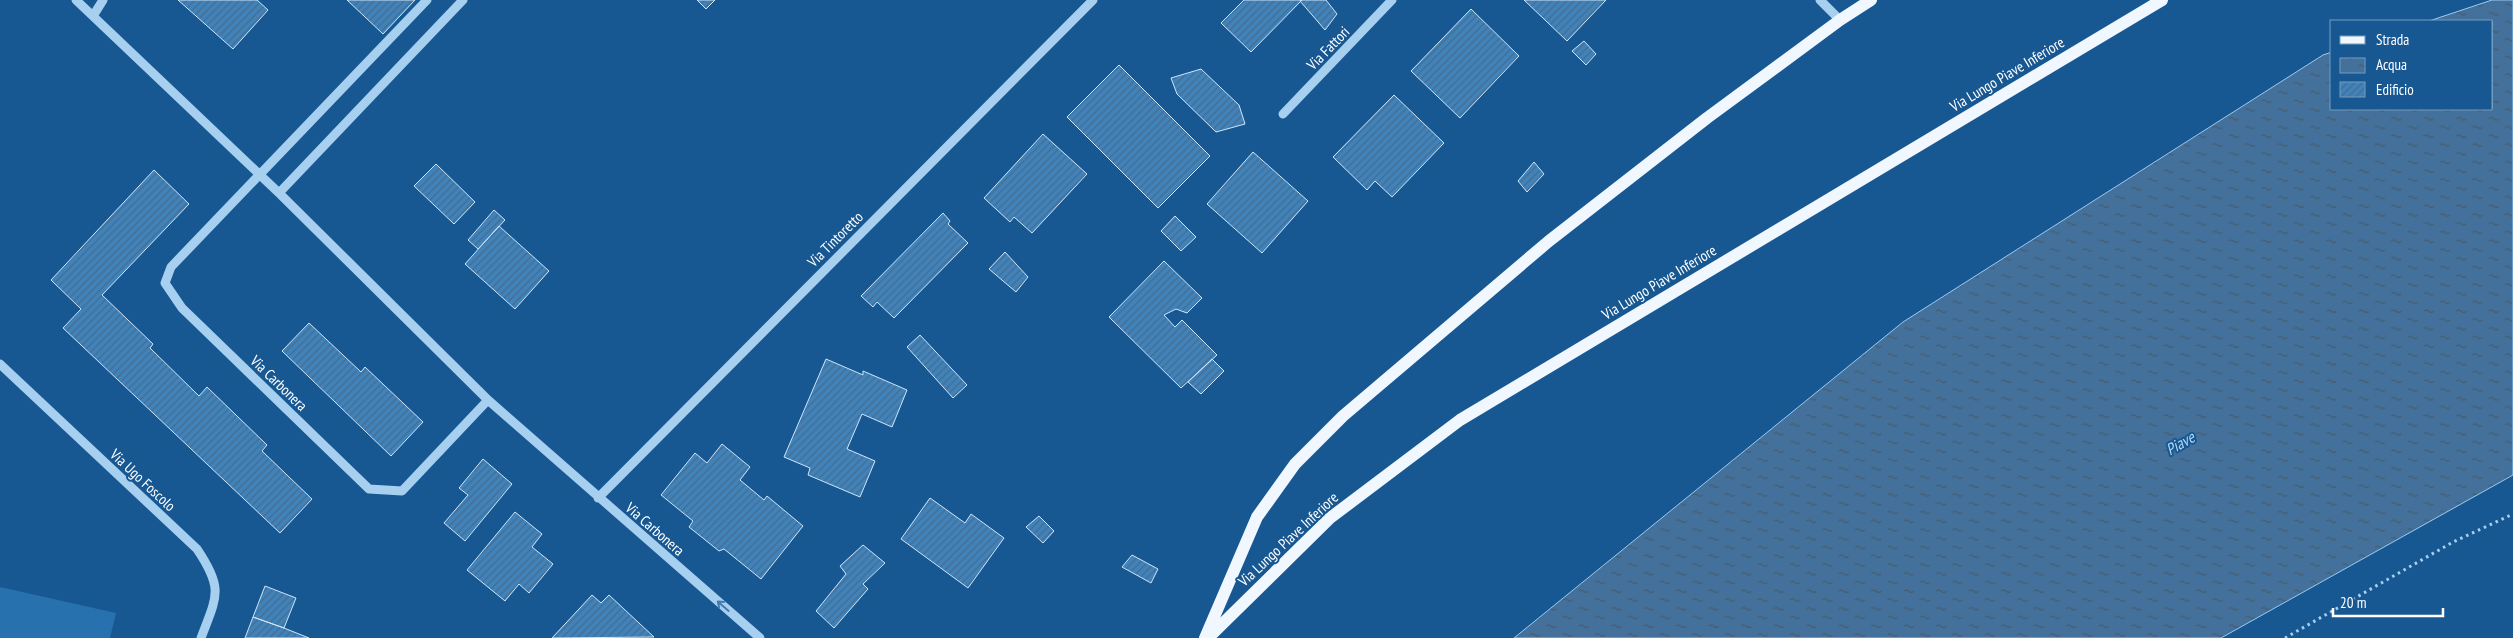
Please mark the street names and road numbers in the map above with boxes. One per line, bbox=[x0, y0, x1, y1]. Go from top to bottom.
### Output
street label: Via Fattori bbox=[1302, 22, 1353, 75]
street label: Via Lungo Piave Inferiore bbox=[1946, 32, 2068, 116]
street label: Via Tintoretto bbox=[802, 207, 867, 272]
street label: Via Lungo Piave Inferiore bbox=[1598, 240, 1720, 324]
street label: Via Carbonera bbox=[246, 350, 312, 415]
street label: Via Ugo Foscolo bbox=[106, 444, 180, 515]
street label: Via Lungo Piave Inferiore bbox=[1233, 488, 1342, 591]
street label: Via Carbonera bbox=[621, 498, 688, 560]

